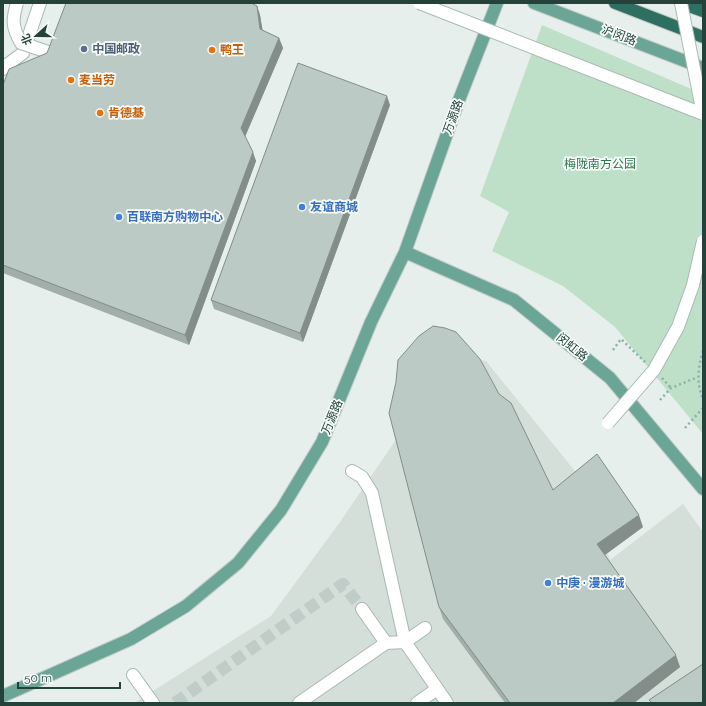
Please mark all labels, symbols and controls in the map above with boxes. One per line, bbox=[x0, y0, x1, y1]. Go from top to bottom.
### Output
north arrow bbox=[16, 16, 56, 56]
street label: 沪闵路 bbox=[600, 22, 638, 48]
text: 北 bbox=[19, 32, 35, 47]
place label: 中国邮政 bbox=[92, 42, 140, 56]
place label: 鸭王 bbox=[220, 43, 244, 57]
marker: 中国邮政 bbox=[79, 44, 89, 54]
marker: 鸭王 bbox=[207, 45, 217, 55]
place label: 麦当劳 bbox=[79, 73, 115, 87]
marker: 麦当劳 bbox=[66, 75, 76, 85]
street label: 万源路 bbox=[440, 98, 466, 136]
place label: 肯德基 bbox=[108, 106, 144, 120]
marker: 肯德基 bbox=[95, 108, 105, 118]
park label: 梅陇南方公园 bbox=[564, 157, 636, 171]
place label: 友谊商城 bbox=[310, 200, 358, 214]
marker: 友谊商城 bbox=[297, 202, 307, 212]
place label: 百联南方购物中心 bbox=[127, 210, 223, 224]
marker: 百联南方购物中心 bbox=[114, 212, 124, 222]
street label: 闵虹路 bbox=[554, 330, 590, 364]
street label: 万源路 bbox=[319, 398, 345, 436]
place label: 中庚 · 漫游城 bbox=[556, 576, 624, 590]
marker: 中庚 · 漫游城 bbox=[543, 578, 553, 588]
scale bar bbox=[18, 664, 120, 690]
text: 50 m bbox=[24, 671, 52, 685]

